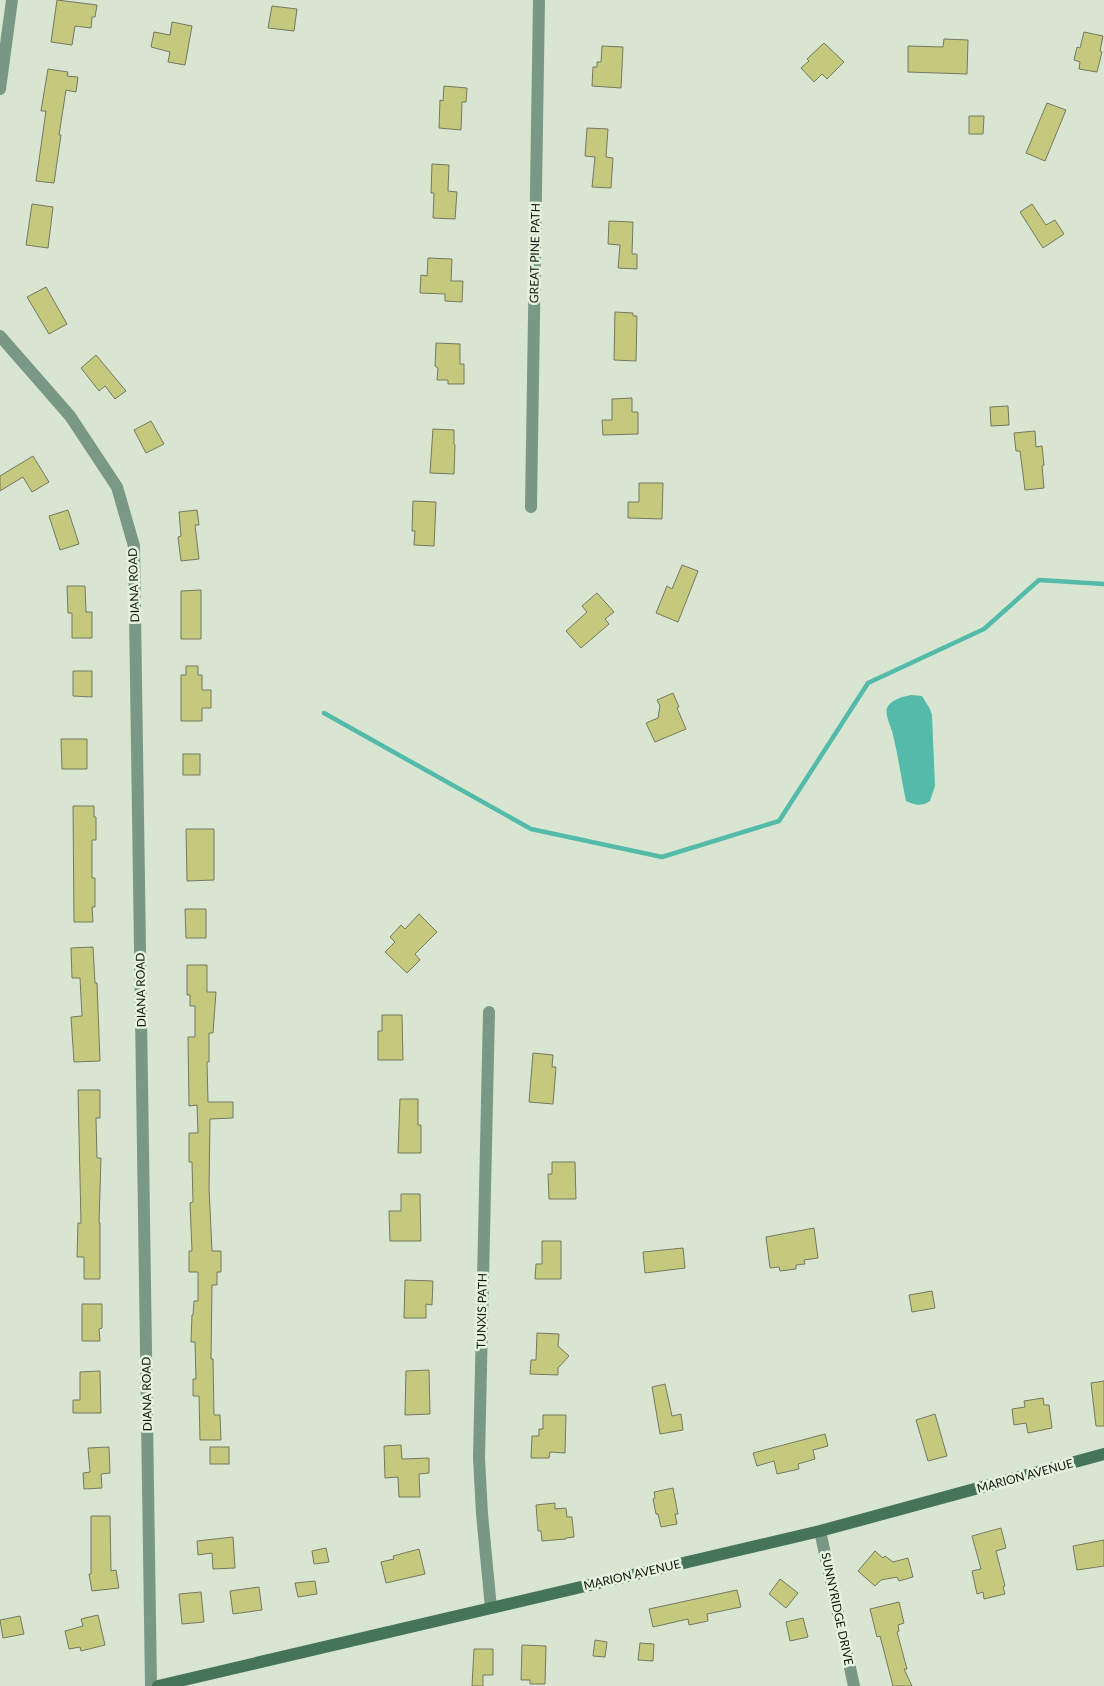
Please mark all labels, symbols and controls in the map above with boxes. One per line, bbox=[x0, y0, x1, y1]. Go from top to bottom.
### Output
street label: GREAT PINE PATH bbox=[526, 203, 543, 303]
street label: DIANA ROAD bbox=[125, 547, 142, 623]
street label: DIANA ROAD bbox=[132, 953, 149, 1027]
street label: TUNXIS PATH bbox=[473, 1273, 490, 1349]
street label: DIANA ROAD bbox=[138, 1357, 155, 1431]
street label: MARION AVENUE bbox=[975, 1455, 1075, 1496]
street label: SUNNYRIDGE DRIVE bbox=[818, 1551, 857, 1667]
street label: MARION AVENUE bbox=[582, 1556, 682, 1593]

